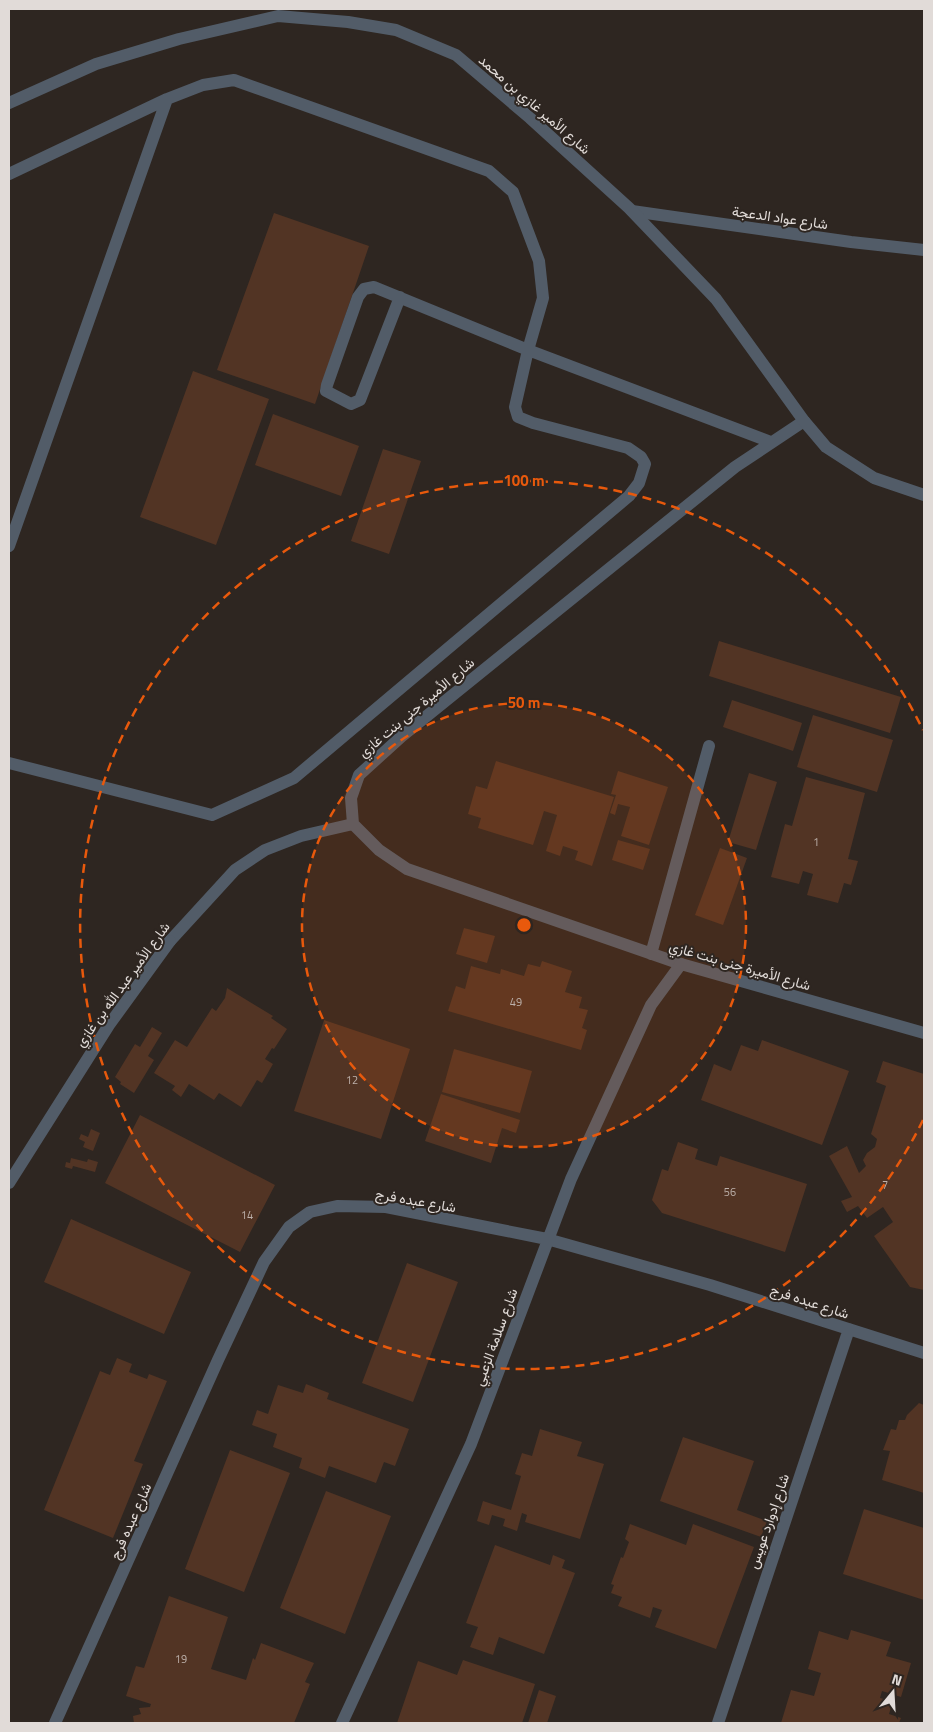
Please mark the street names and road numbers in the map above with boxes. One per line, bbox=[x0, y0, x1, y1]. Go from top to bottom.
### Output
street label: شارع الأمير غازي بن محمد bbox=[473, 49, 596, 160]
street label: شارع عواد الدعجة bbox=[731, 200, 829, 235]
street label: شارع الأميرة جنى بنت غازي bbox=[353, 652, 480, 764]
street label: شارع الأمير عبد الله بن غازي bbox=[69, 917, 176, 1052]
street label: شارع الأميرة جنى بنت غازي bbox=[666, 935, 813, 997]
street label: شارع عبده فرج bbox=[374, 1183, 458, 1218]
street label: شارع عبده فرج bbox=[768, 1278, 852, 1325]
street label: شارع سلامة الزعبي bbox=[468, 1285, 524, 1390]
street label: شارع إدوارد عويس bbox=[742, 1471, 795, 1572]
street label: شارع عبده فرج bbox=[104, 1479, 157, 1563]

